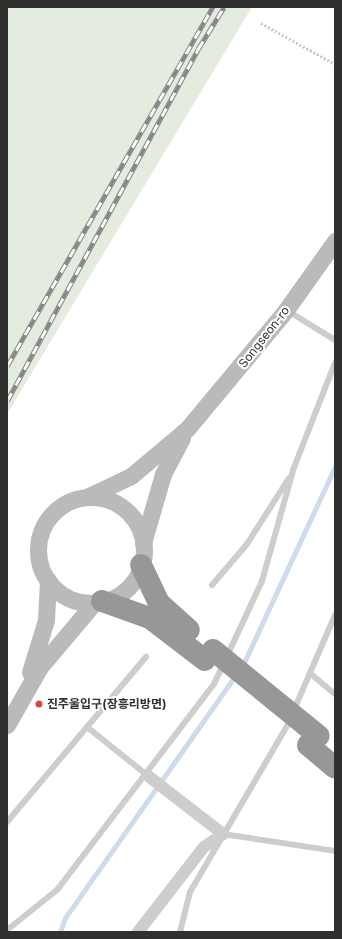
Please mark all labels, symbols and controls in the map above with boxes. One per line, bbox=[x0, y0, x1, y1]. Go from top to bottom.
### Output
street label: Songseon-ro bbox=[236, 303, 292, 371]
place label: 진주울입구(장흥리방면) bbox=[47, 697, 166, 711]
marker: 진주울입구(장흥리방면) bbox=[34, 699, 44, 709]

